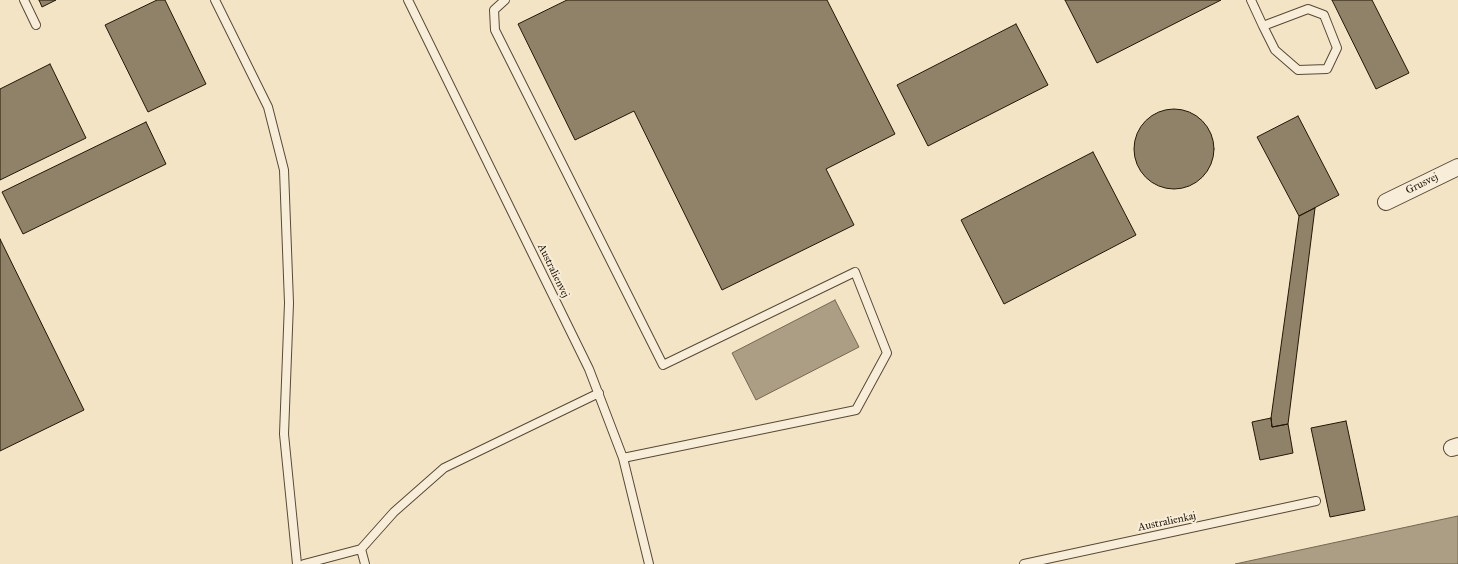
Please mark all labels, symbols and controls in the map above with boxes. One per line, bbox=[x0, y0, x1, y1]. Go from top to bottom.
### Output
street label: Grusvej bbox=[1404, 171, 1440, 197]
street label: Australienvej bbox=[534, 242, 572, 300]
street label: Australienkaj bbox=[1137, 509, 1197, 535]

